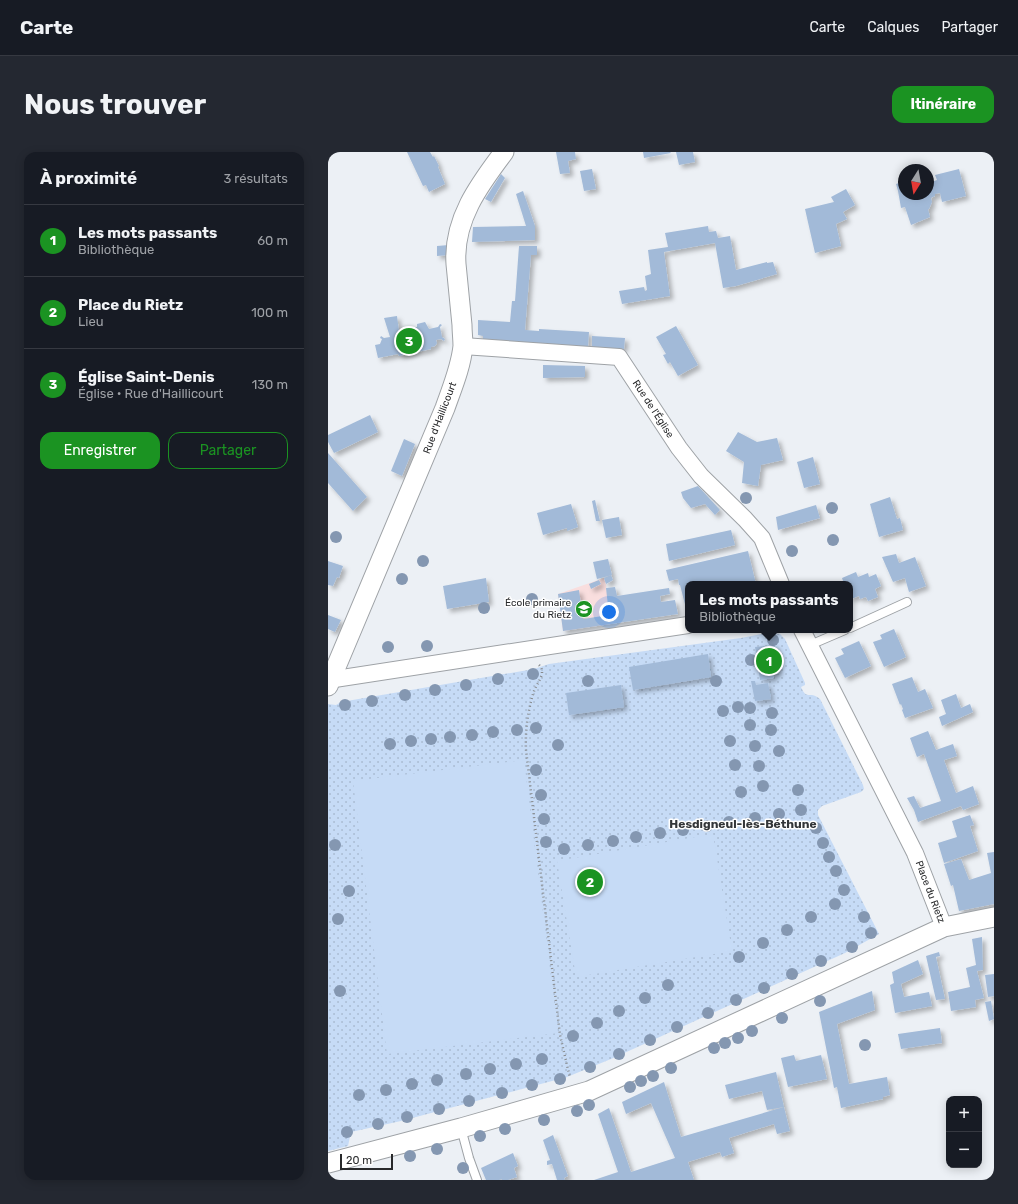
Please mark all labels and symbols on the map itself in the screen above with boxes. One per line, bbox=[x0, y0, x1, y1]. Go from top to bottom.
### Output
north arrow bbox=[898, 164, 934, 200]
pin: 3 bbox=[396, 326, 422, 356]
street label: Rue de l'Église bbox=[630, 378, 676, 441]
street label: Rue d'Haillicourt bbox=[421, 380, 459, 456]
place label: École primaire du Rietz bbox=[505, 597, 571, 621]
school or university icon: École primaire du Rietz bbox=[574, 599, 594, 619]
your location bbox=[599, 602, 619, 622]
pin: 1 bbox=[756, 646, 782, 676]
district label: Hesdigneul-lès-Béthune bbox=[669, 817, 817, 831]
street label: Place du Rietz bbox=[913, 859, 947, 925]
pin: 2 bbox=[577, 867, 603, 897]
scale bar bbox=[340, 1152, 393, 1171]

